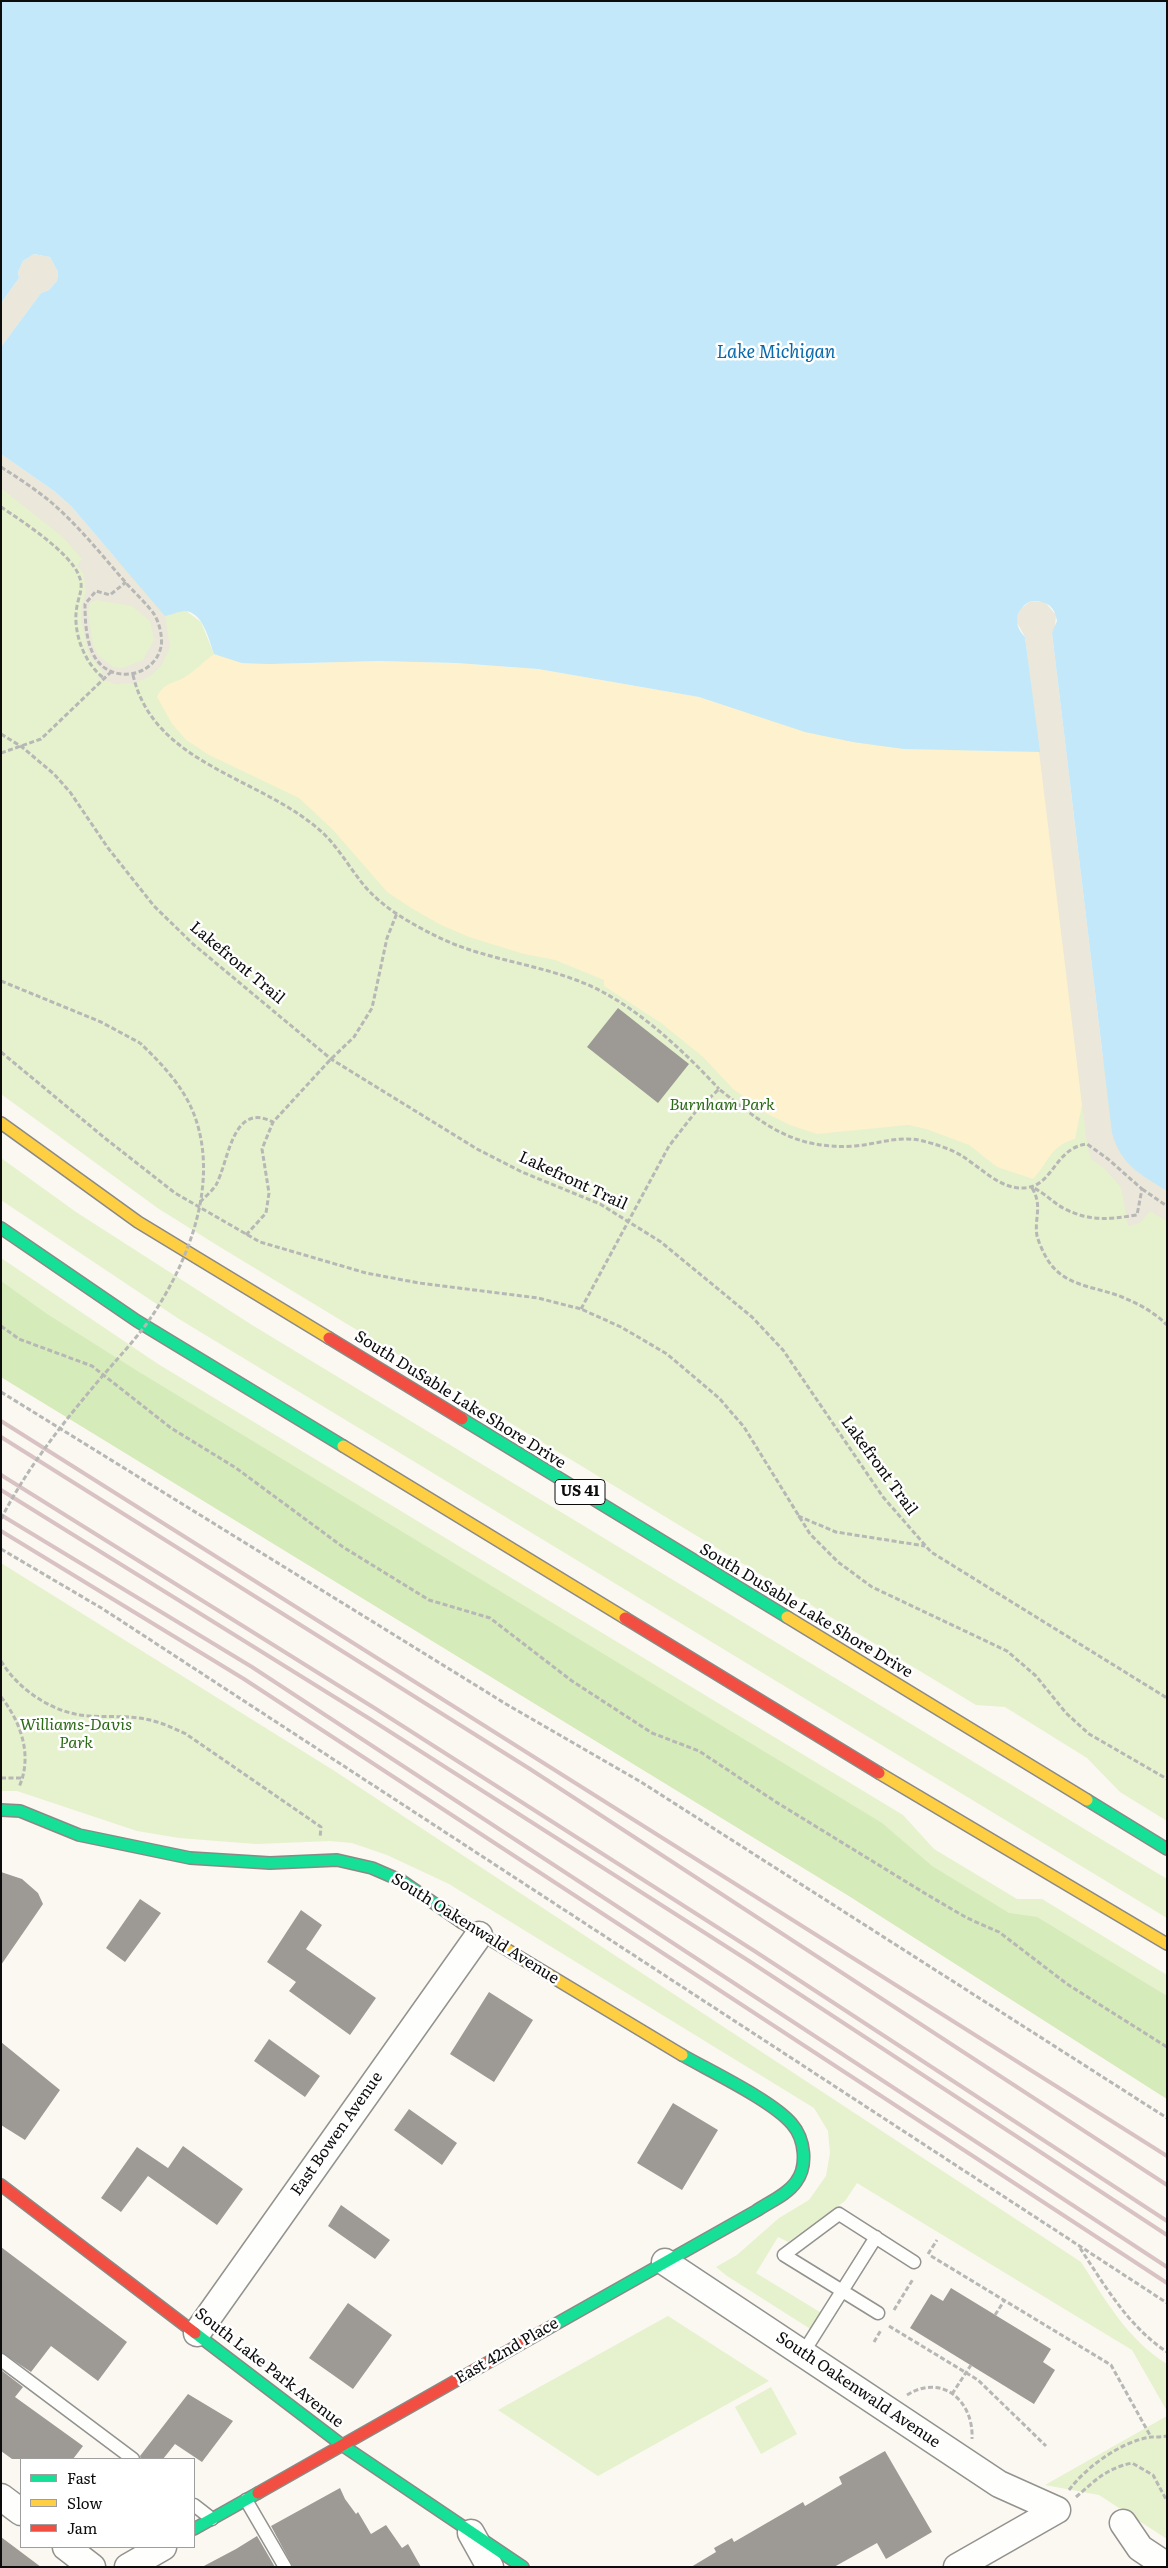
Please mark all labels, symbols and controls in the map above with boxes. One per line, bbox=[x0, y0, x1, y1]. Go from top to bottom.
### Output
water label: Lake Michigan bbox=[717, 342, 835, 364]
street label: Lakefront Trail bbox=[186, 918, 288, 1008]
park label: Burnham Park bbox=[669, 1095, 775, 1115]
street label: Lakefront Trail bbox=[516, 1147, 630, 1215]
street label: South DuSable Lake Shore Drive bbox=[351, 1327, 569, 1473]
street label: Lakefront Trail bbox=[837, 1413, 921, 1519]
road number: US 41 bbox=[555, 1480, 605, 1504]
street label: South DuSable Lake Shore Drive bbox=[696, 1540, 916, 1682]
park label: Williams-Davis Park bbox=[20, 1715, 132, 1753]
street label: South Oakenwald Avenue bbox=[388, 1869, 562, 1989]
street label: East Bowen Avenue bbox=[287, 2068, 387, 2200]
street label: South Lake Park Avenue bbox=[191, 2304, 347, 2432]
street label: East 42nd Place bbox=[452, 2314, 562, 2388]
street label: South Oakenwald Avenue bbox=[772, 2328, 944, 2452]
legend bbox=[20, 2458, 195, 2548]
text: Fast bbox=[67, 2466, 96, 2489]
text: Slow bbox=[67, 2491, 102, 2514]
text: Jam bbox=[67, 2516, 97, 2539]

